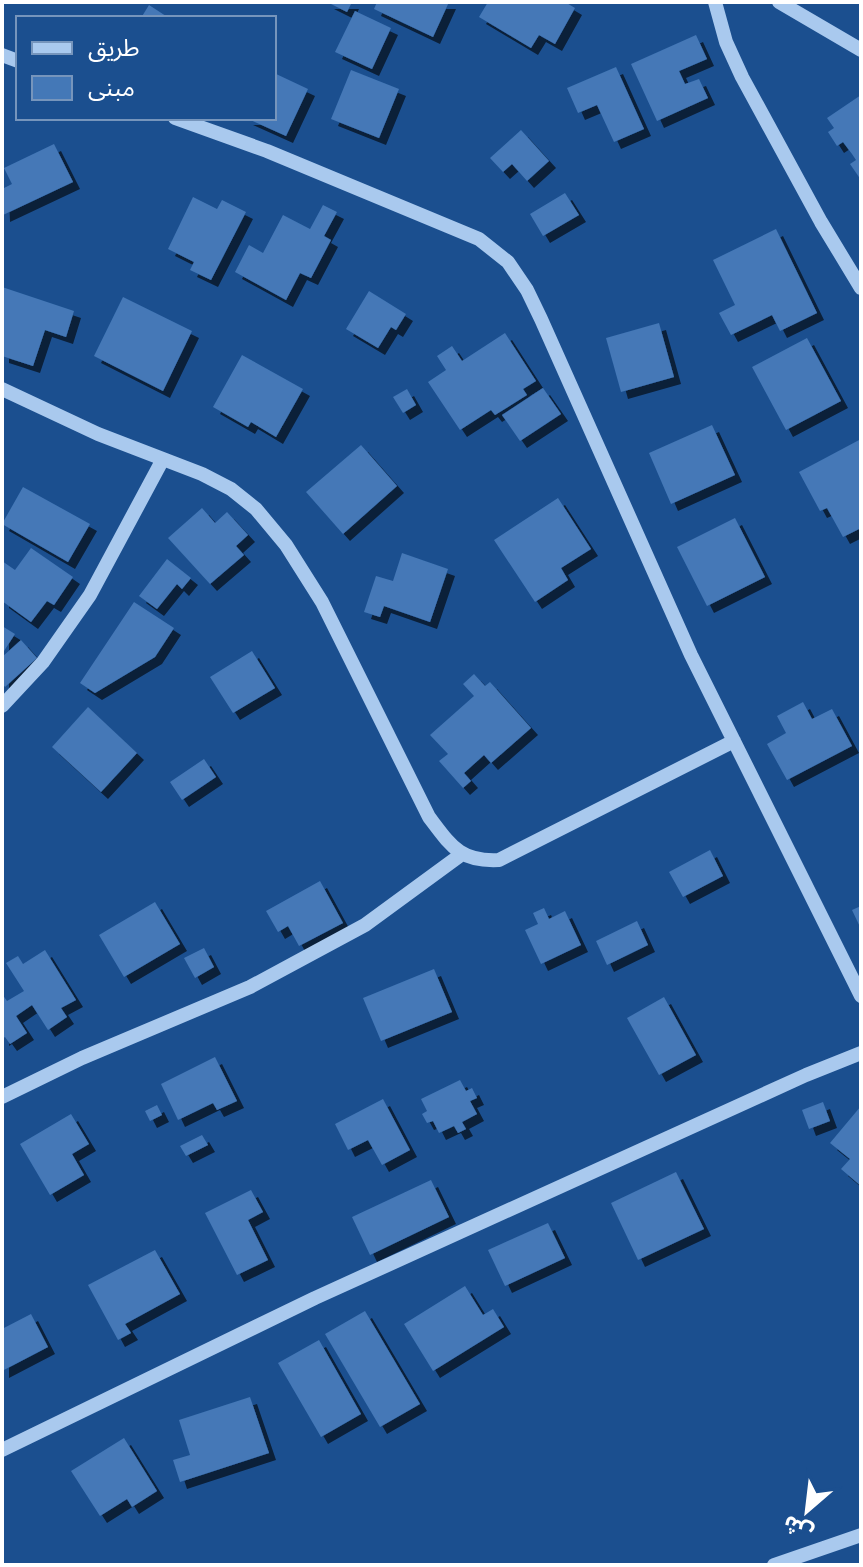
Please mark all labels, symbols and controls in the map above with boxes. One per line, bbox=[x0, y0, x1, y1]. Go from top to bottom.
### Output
legend bbox=[16, 16, 276, 120]
text: طريق bbox=[88, 32, 140, 63]
text: مبنى bbox=[88, 72, 135, 101]
north arrow bbox=[767, 1471, 847, 1551]
text: ش bbox=[778, 1510, 817, 1548]

